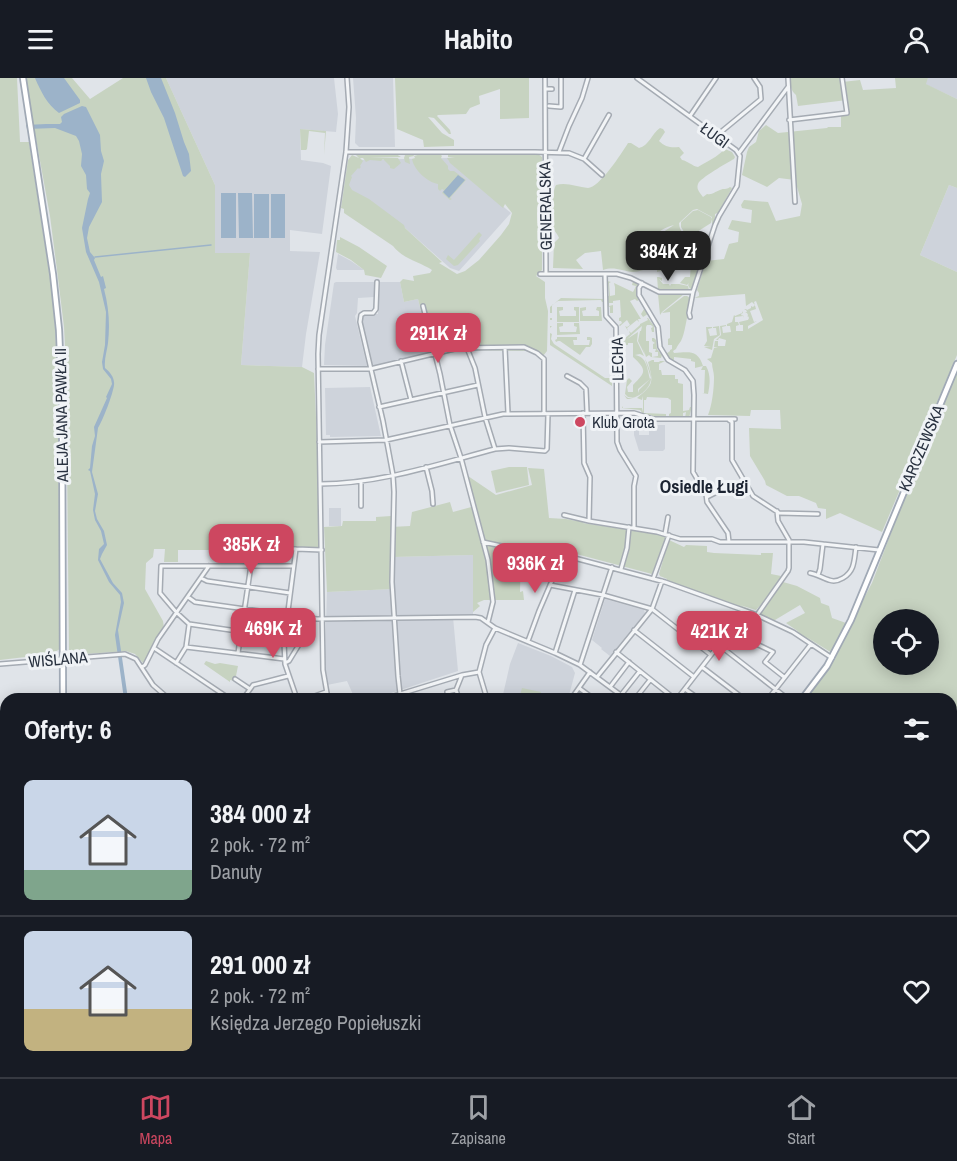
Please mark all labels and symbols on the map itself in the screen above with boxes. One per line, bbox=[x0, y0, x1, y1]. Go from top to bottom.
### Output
street label: ŁUGI bbox=[696, 117, 734, 153]
street label: GENERALSKA bbox=[533, 161, 557, 251]
pin: 384K zł bbox=[613, 231, 723, 282]
pin: 291K zł bbox=[383, 313, 493, 364]
street label: LECHA bbox=[606, 337, 628, 381]
street label: ALEJA JANA PAWŁA II bbox=[49, 348, 73, 483]
street label: KARCZEWSKA bbox=[893, 401, 949, 495]
place label: Klub Grota bbox=[592, 411, 655, 433]
marker: Klub Grota bbox=[573, 415, 587, 429]
district label: Osiedle Ługi bbox=[660, 474, 748, 499]
pin: 385K zł bbox=[196, 524, 306, 575]
pin: 936K zł bbox=[480, 543, 590, 594]
pin: 469K zł bbox=[218, 608, 328, 659]
pin: 421K zł bbox=[664, 611, 774, 662]
street label: WIŚLANA bbox=[28, 645, 89, 673]

